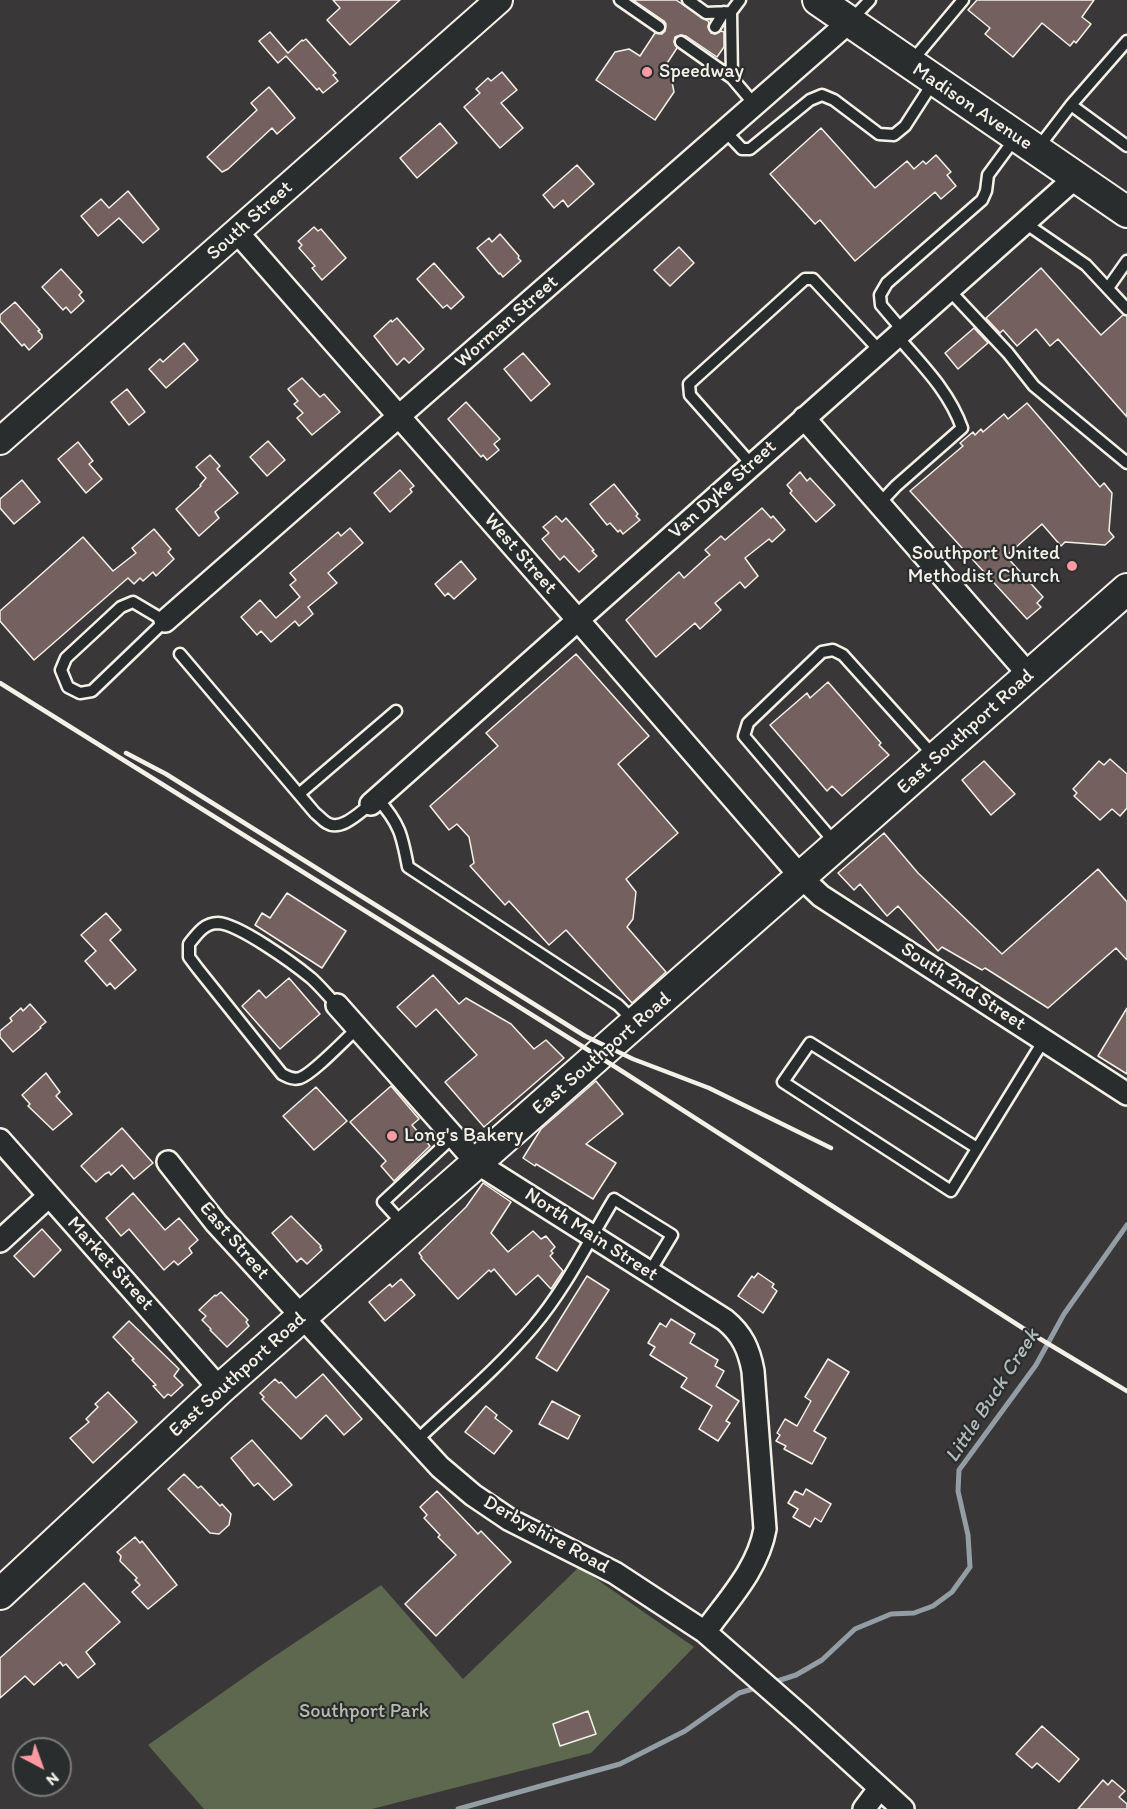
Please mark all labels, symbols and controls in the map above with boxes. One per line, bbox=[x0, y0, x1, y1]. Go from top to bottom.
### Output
street label: Madison Avenue bbox=[907, 58, 1037, 156]
place label: Speedway bbox=[659, 60, 744, 84]
marker: Speedway bbox=[640, 65, 654, 79]
street label: South Street bbox=[202, 176, 298, 266]
street label: Worman Street bbox=[450, 271, 564, 373]
street label: Van Dyke Street bbox=[664, 435, 782, 545]
street label: West Street bbox=[478, 509, 562, 599]
place label: Southport United Methodist Church bbox=[908, 542, 1060, 589]
marker: Southport United Methodist Church bbox=[1065, 559, 1079, 573]
street label: East Southport Road bbox=[892, 664, 1040, 800]
street label: South 2nd Street bbox=[896, 938, 1030, 1036]
street label: East Southport Road bbox=[528, 987, 676, 1121]
place label: Long's Bakery bbox=[404, 1124, 523, 1148]
marker: Long's Bakery bbox=[385, 1129, 399, 1143]
street label: North Main Street bbox=[520, 1183, 662, 1287]
street label: East Street bbox=[194, 1197, 274, 1285]
street label: Market Street bbox=[61, 1212, 159, 1316]
street label: East Southport Road bbox=[164, 1307, 312, 1443]
water label: Little Buck Creek bbox=[940, 1324, 1046, 1468]
street label: Derbyshire Road bbox=[479, 1491, 613, 1579]
park label: Southport Park bbox=[299, 1700, 429, 1724]
north arrow bbox=[12, 1737, 72, 1797]
text: N bbox=[43, 1769, 63, 1790]

